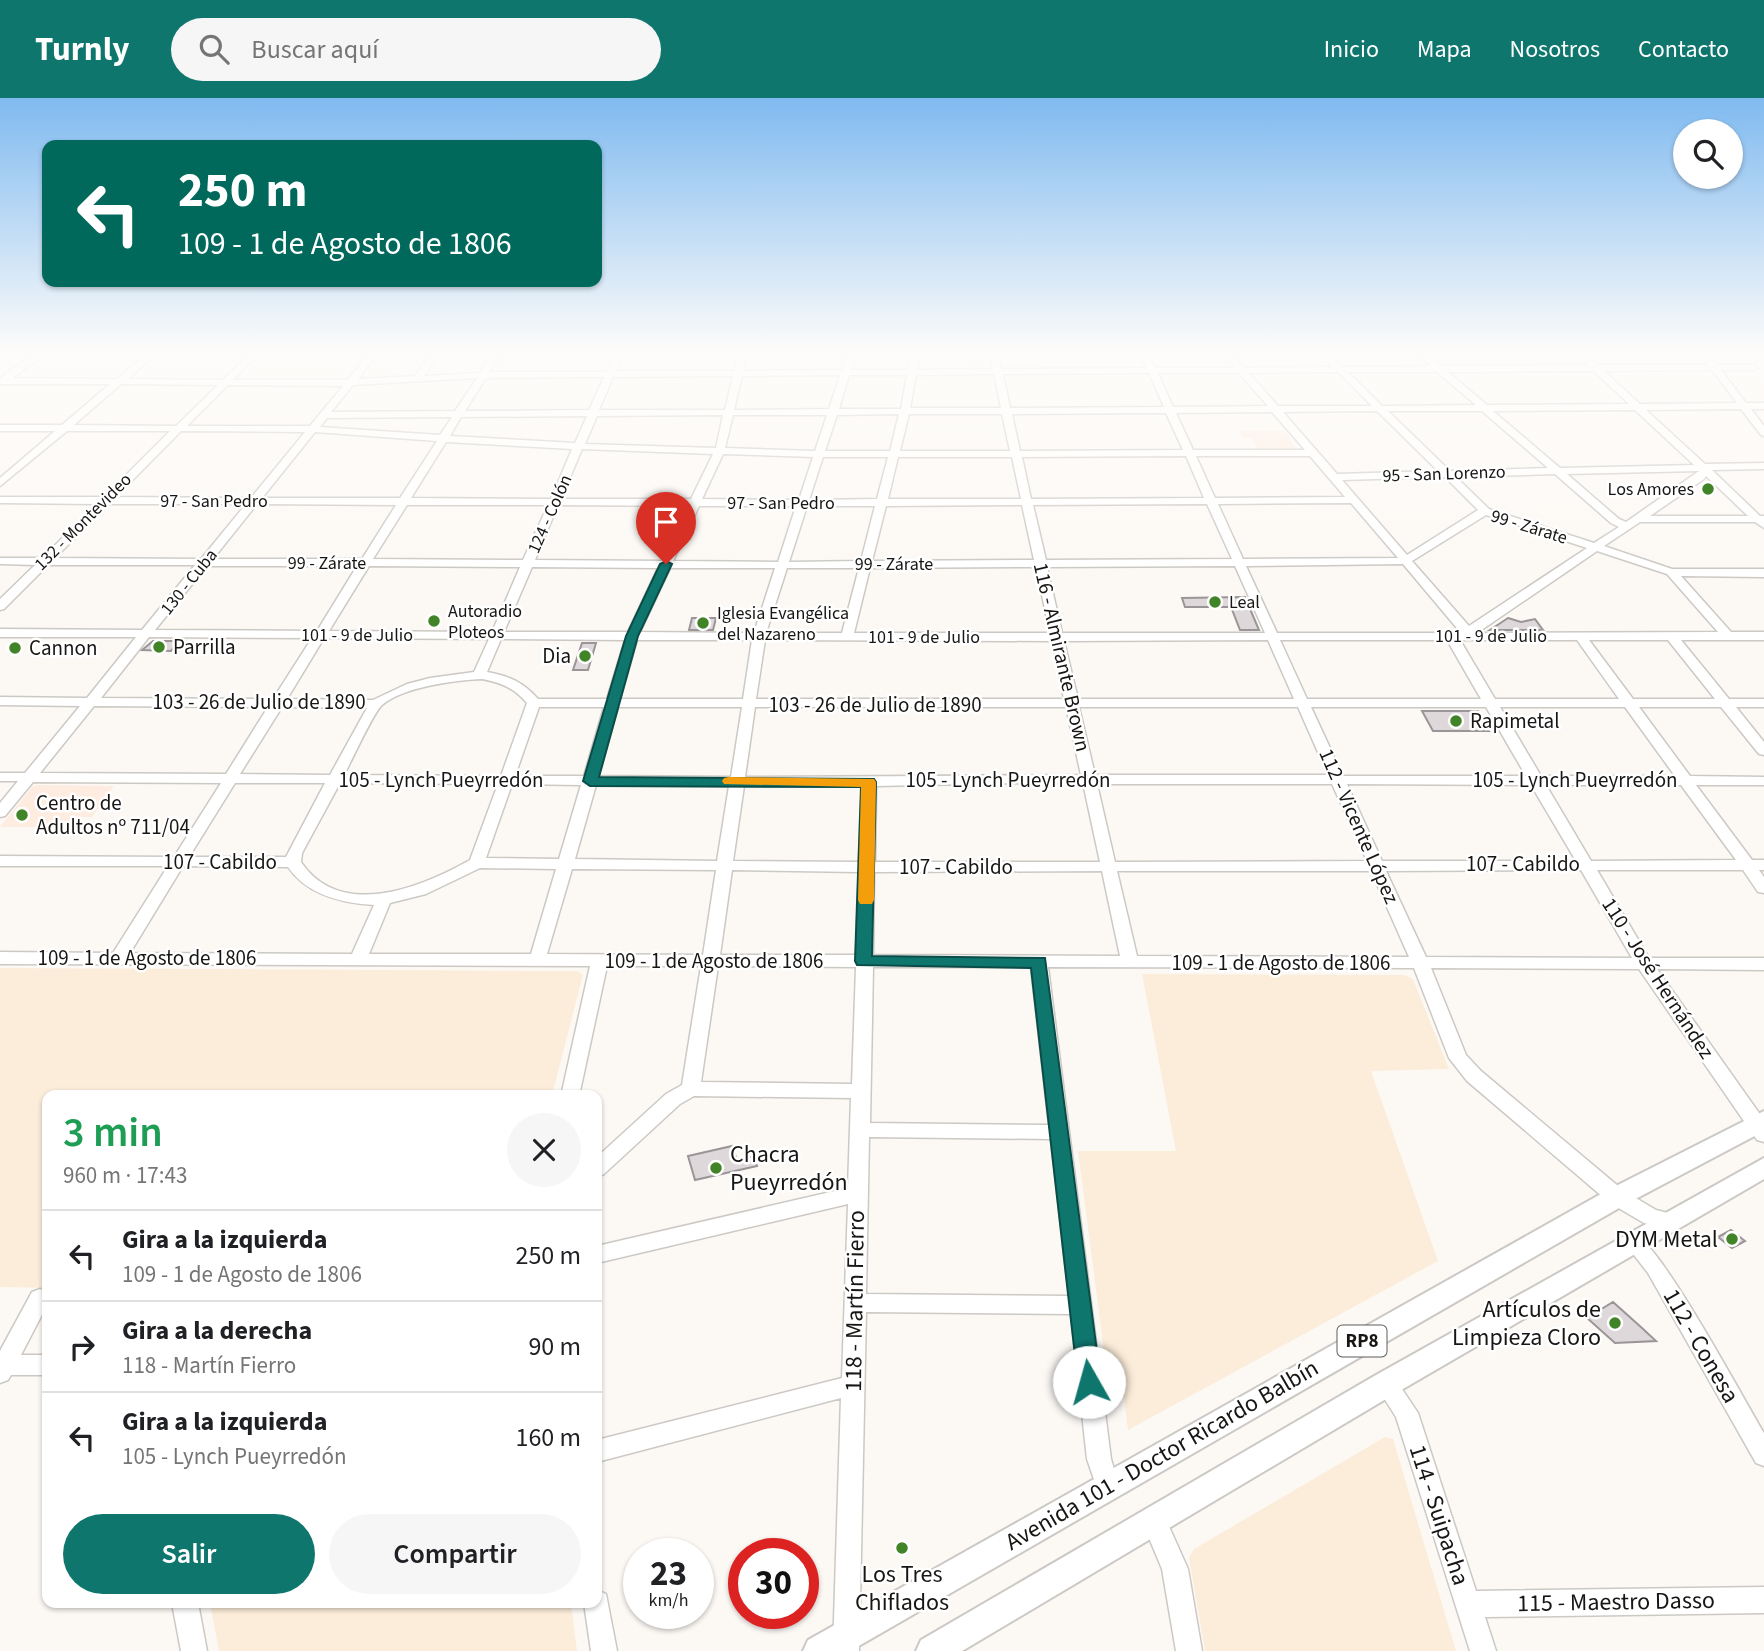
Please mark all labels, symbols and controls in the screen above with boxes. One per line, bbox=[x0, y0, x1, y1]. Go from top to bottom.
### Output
search box bbox=[171, 18, 661, 81]
text: Turnly bbox=[35, 26, 129, 73]
icon: search bbox=[195, 30, 233, 68]
text: Buscar aquí bbox=[251, 31, 379, 68]
text: Inicio bbox=[1324, 32, 1379, 67]
text: Mapa bbox=[1417, 32, 1472, 67]
text: Nosotros bbox=[1510, 32, 1600, 67]
text: Contacto bbox=[1638, 32, 1729, 67]
map controls bbox=[1673, 119, 1743, 189]
button: search bbox=[1673, 119, 1743, 189]
text: 250 m bbox=[178, 156, 307, 226]
icon: left bbox=[63, 168, 154, 259]
text: 109 - 1 de Agosto de 1806 bbox=[178, 221, 512, 267]
street label: 95 - San Lorenzo bbox=[1382, 459, 1506, 489]
street label: 132 - Montevideo bbox=[29, 468, 137, 576]
street label: 124 - Colón bbox=[522, 471, 578, 557]
place label: Los Amores bbox=[1608, 477, 1694, 502]
marker: Los Amores bbox=[1700, 481, 1716, 497]
street label: 97 - San Pedro bbox=[160, 489, 268, 514]
street label: 97 - San Pedro bbox=[727, 491, 835, 516]
pin bbox=[636, 492, 696, 564]
icon: arrive bbox=[647, 503, 685, 541]
street label: 99 - Zárate bbox=[1488, 504, 1570, 550]
street label: 130 - Cuba bbox=[155, 544, 223, 620]
street label: 99 - Zárate bbox=[288, 551, 366, 576]
street label: 99 - Zárate bbox=[855, 552, 933, 577]
street label: 116 - Almirante Brown bbox=[1026, 560, 1098, 754]
place label: Leal bbox=[1229, 590, 1260, 615]
marker: Leal bbox=[1207, 594, 1223, 610]
place label: Autoradio Ploteos bbox=[448, 599, 522, 645]
place label: Iglesia Evangélica del Nazareno bbox=[717, 601, 849, 647]
marker: Autoradio Ploteos bbox=[426, 613, 442, 629]
marker: Iglesia Evangélica del Nazareno bbox=[695, 615, 711, 631]
street label: 101 - 9 de Julio bbox=[301, 623, 413, 648]
street label: 101 - 9 de Julio bbox=[1435, 624, 1547, 649]
street label: 101 - 9 de Julio bbox=[868, 625, 980, 650]
place label: Parrilla bbox=[173, 632, 236, 662]
place label: Cannon bbox=[29, 633, 97, 663]
marker: Parrilla bbox=[151, 639, 167, 655]
marker: Cannon bbox=[7, 640, 23, 656]
place label: Dia bbox=[542, 641, 571, 671]
marker: Dia bbox=[577, 648, 593, 664]
street label: 103 - 26 de Julio de 1890 bbox=[152, 687, 366, 717]
street label: 103 - 26 de Julio de 1890 bbox=[768, 690, 982, 720]
place label: Rapimetal bbox=[1470, 706, 1559, 736]
marker: Rapimetal bbox=[1448, 713, 1464, 729]
street label: 112 - Vicente López bbox=[1311, 744, 1407, 908]
street label: 105 - Lynch Pueyrredón bbox=[338, 765, 544, 795]
street label: 105 - Lynch Pueyrredón bbox=[905, 765, 1111, 795]
street label: 105 - Lynch Pueyrredón bbox=[1472, 765, 1678, 795]
place label: Centro de Adultos nº 711/04 bbox=[36, 788, 190, 842]
marker: Centro de Adultos nº 711/04 bbox=[14, 807, 30, 823]
street label: 107 - Cabildo bbox=[163, 847, 277, 877]
street label: 107 - Cabildo bbox=[1466, 849, 1580, 879]
street label: 107 - Cabildo bbox=[899, 852, 1013, 882]
street label: 110 - José Hernández bbox=[1594, 891, 1722, 1065]
street label: 109 - 1 de Agosto de 1806 bbox=[38, 943, 256, 973]
street label: 109 - 1 de Agosto de 1806 bbox=[605, 946, 823, 976]
street label: 109 - 1 de Agosto de 1806 bbox=[1172, 948, 1390, 978]
text: 3 min bbox=[63, 1103, 163, 1163]
button: close bbox=[507, 1113, 581, 1187]
place label: Chacra Pueyrredón bbox=[730, 1137, 848, 1200]
text: 960 m · 17:43 bbox=[63, 1159, 187, 1192]
marker: Chacra Pueyrredón bbox=[708, 1160, 724, 1176]
street label: 118 - Martín Fierro bbox=[836, 1210, 874, 1392]
text: Gira a la izquierda bbox=[122, 1221, 327, 1258]
place label: DYM Metal bbox=[1615, 1222, 1718, 1257]
marker: DYM Metal bbox=[1724, 1231, 1740, 1247]
icon: left bbox=[63, 1237, 101, 1275]
text: 250 m bbox=[515, 1237, 581, 1274]
text: 109 - 1 de Agosto de 1806 bbox=[122, 1258, 362, 1291]
street label: 112 - Conesa bbox=[1654, 1282, 1748, 1410]
place label: Artículos de Limpieza Cloro bbox=[1452, 1292, 1601, 1355]
text: Gira a la derecha bbox=[122, 1312, 312, 1349]
marker: Artículos de Limpieza Cloro bbox=[1607, 1315, 1623, 1331]
road number: RP8 bbox=[1338, 1326, 1386, 1357]
icon: right bbox=[63, 1328, 101, 1366]
text: 90 m bbox=[528, 1328, 581, 1365]
position arrow bbox=[1052, 1345, 1126, 1419]
text: 118 - Martín Fierro bbox=[122, 1349, 296, 1382]
street label: Avenida 101 - Doctor Ricardo Balbín bbox=[999, 1351, 1325, 1559]
text: Gira a la izquierda bbox=[122, 1403, 327, 1440]
icon: left bbox=[63, 1419, 101, 1457]
text: 160 m bbox=[515, 1419, 581, 1456]
text: 105 - Lynch Pueyrredón bbox=[122, 1440, 347, 1473]
street label: 114 - Suipacha bbox=[1400, 1440, 1478, 1590]
button: Salir bbox=[63, 1514, 315, 1594]
button: Compartir bbox=[329, 1514, 581, 1594]
speed limit sign: 30 bbox=[728, 1538, 819, 1629]
marker: Los Tres Chiflados bbox=[894, 1540, 910, 1556]
text: 23 bbox=[650, 1549, 687, 1599]
place label: Los Tres Chiflados bbox=[855, 1557, 949, 1620]
street label: 115 - Maestro Dasso bbox=[1517, 1583, 1715, 1621]
text: km/h bbox=[649, 1588, 688, 1613]

